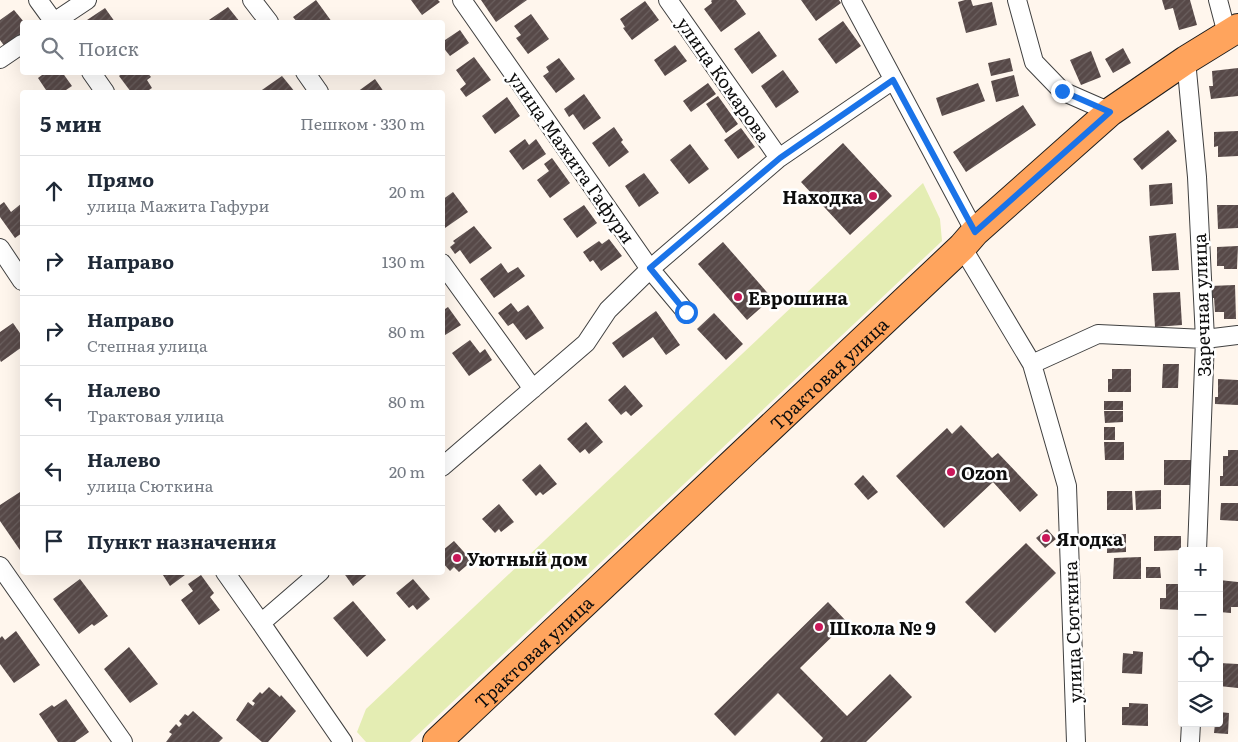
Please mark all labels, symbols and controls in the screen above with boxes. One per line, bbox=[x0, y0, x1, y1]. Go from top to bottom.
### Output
street label: улица Комарова bbox=[671, 11, 777, 147]
search box bbox=[20, 20, 445, 75]
icon: search bbox=[38, 34, 66, 62]
text: Поиск bbox=[78, 34, 139, 62]
street label: улица Мажита Гафури bbox=[502, 65, 642, 249]
route end bbox=[1051, 80, 1074, 103]
text: 5 мин bbox=[40, 107, 102, 138]
text: Пешком · 330 m bbox=[300, 111, 425, 135]
text: Прямо bbox=[87, 165, 154, 193]
icon: ahead bbox=[40, 177, 68, 205]
text: 20 m bbox=[389, 179, 425, 203]
place label: Находка bbox=[782, 183, 864, 210]
marker: Находка bbox=[867, 190, 879, 202]
text: улица Мажита Гафури bbox=[87, 193, 269, 217]
street label: Заречная улица bbox=[1185, 233, 1217, 377]
icon: right bbox=[40, 247, 68, 275]
text: Направо bbox=[87, 247, 174, 275]
text: 130 m bbox=[382, 249, 425, 273]
place label: Еврошина bbox=[748, 284, 848, 311]
marker: Еврошина bbox=[732, 291, 744, 303]
route start bbox=[675, 301, 698, 324]
text: Направо bbox=[87, 305, 174, 333]
street label: Трактовая улица bbox=[763, 310, 894, 436]
icon: right bbox=[40, 317, 68, 345]
text: 80 m bbox=[388, 319, 425, 343]
text: Степная улица bbox=[87, 333, 208, 357]
text: Налево bbox=[87, 375, 161, 403]
icon: left bbox=[40, 387, 68, 415]
text: 80 m bbox=[388, 389, 425, 413]
text: Трактовая улица bbox=[87, 403, 224, 427]
text: Налево bbox=[87, 445, 161, 473]
icon: left bbox=[40, 457, 68, 485]
text: 20 m bbox=[389, 459, 425, 483]
place label: Ozon bbox=[961, 459, 1008, 486]
marker: Ozon bbox=[945, 466, 957, 478]
text: улица Сюткина bbox=[87, 473, 213, 497]
place label: Ягодка bbox=[1056, 525, 1124, 552]
icon: arrive bbox=[40, 527, 68, 555]
text: Пункт назначения bbox=[87, 527, 276, 555]
marker: Ягодка bbox=[1040, 532, 1052, 544]
place label: Уютный дом bbox=[467, 545, 588, 572]
map controls bbox=[1178, 547, 1223, 727]
button: + bbox=[1178, 547, 1223, 592]
marker: Уютный дом bbox=[451, 552, 463, 564]
street label: улица Сюткина bbox=[1056, 560, 1088, 704]
street label: Трактовая улица bbox=[468, 588, 599, 714]
button: − bbox=[1178, 592, 1223, 637]
place label: Школа № 9 bbox=[829, 614, 936, 641]
marker: Школа № 9 bbox=[813, 621, 825, 633]
button: locate bbox=[1178, 637, 1223, 682]
button: layers bbox=[1178, 682, 1223, 727]

